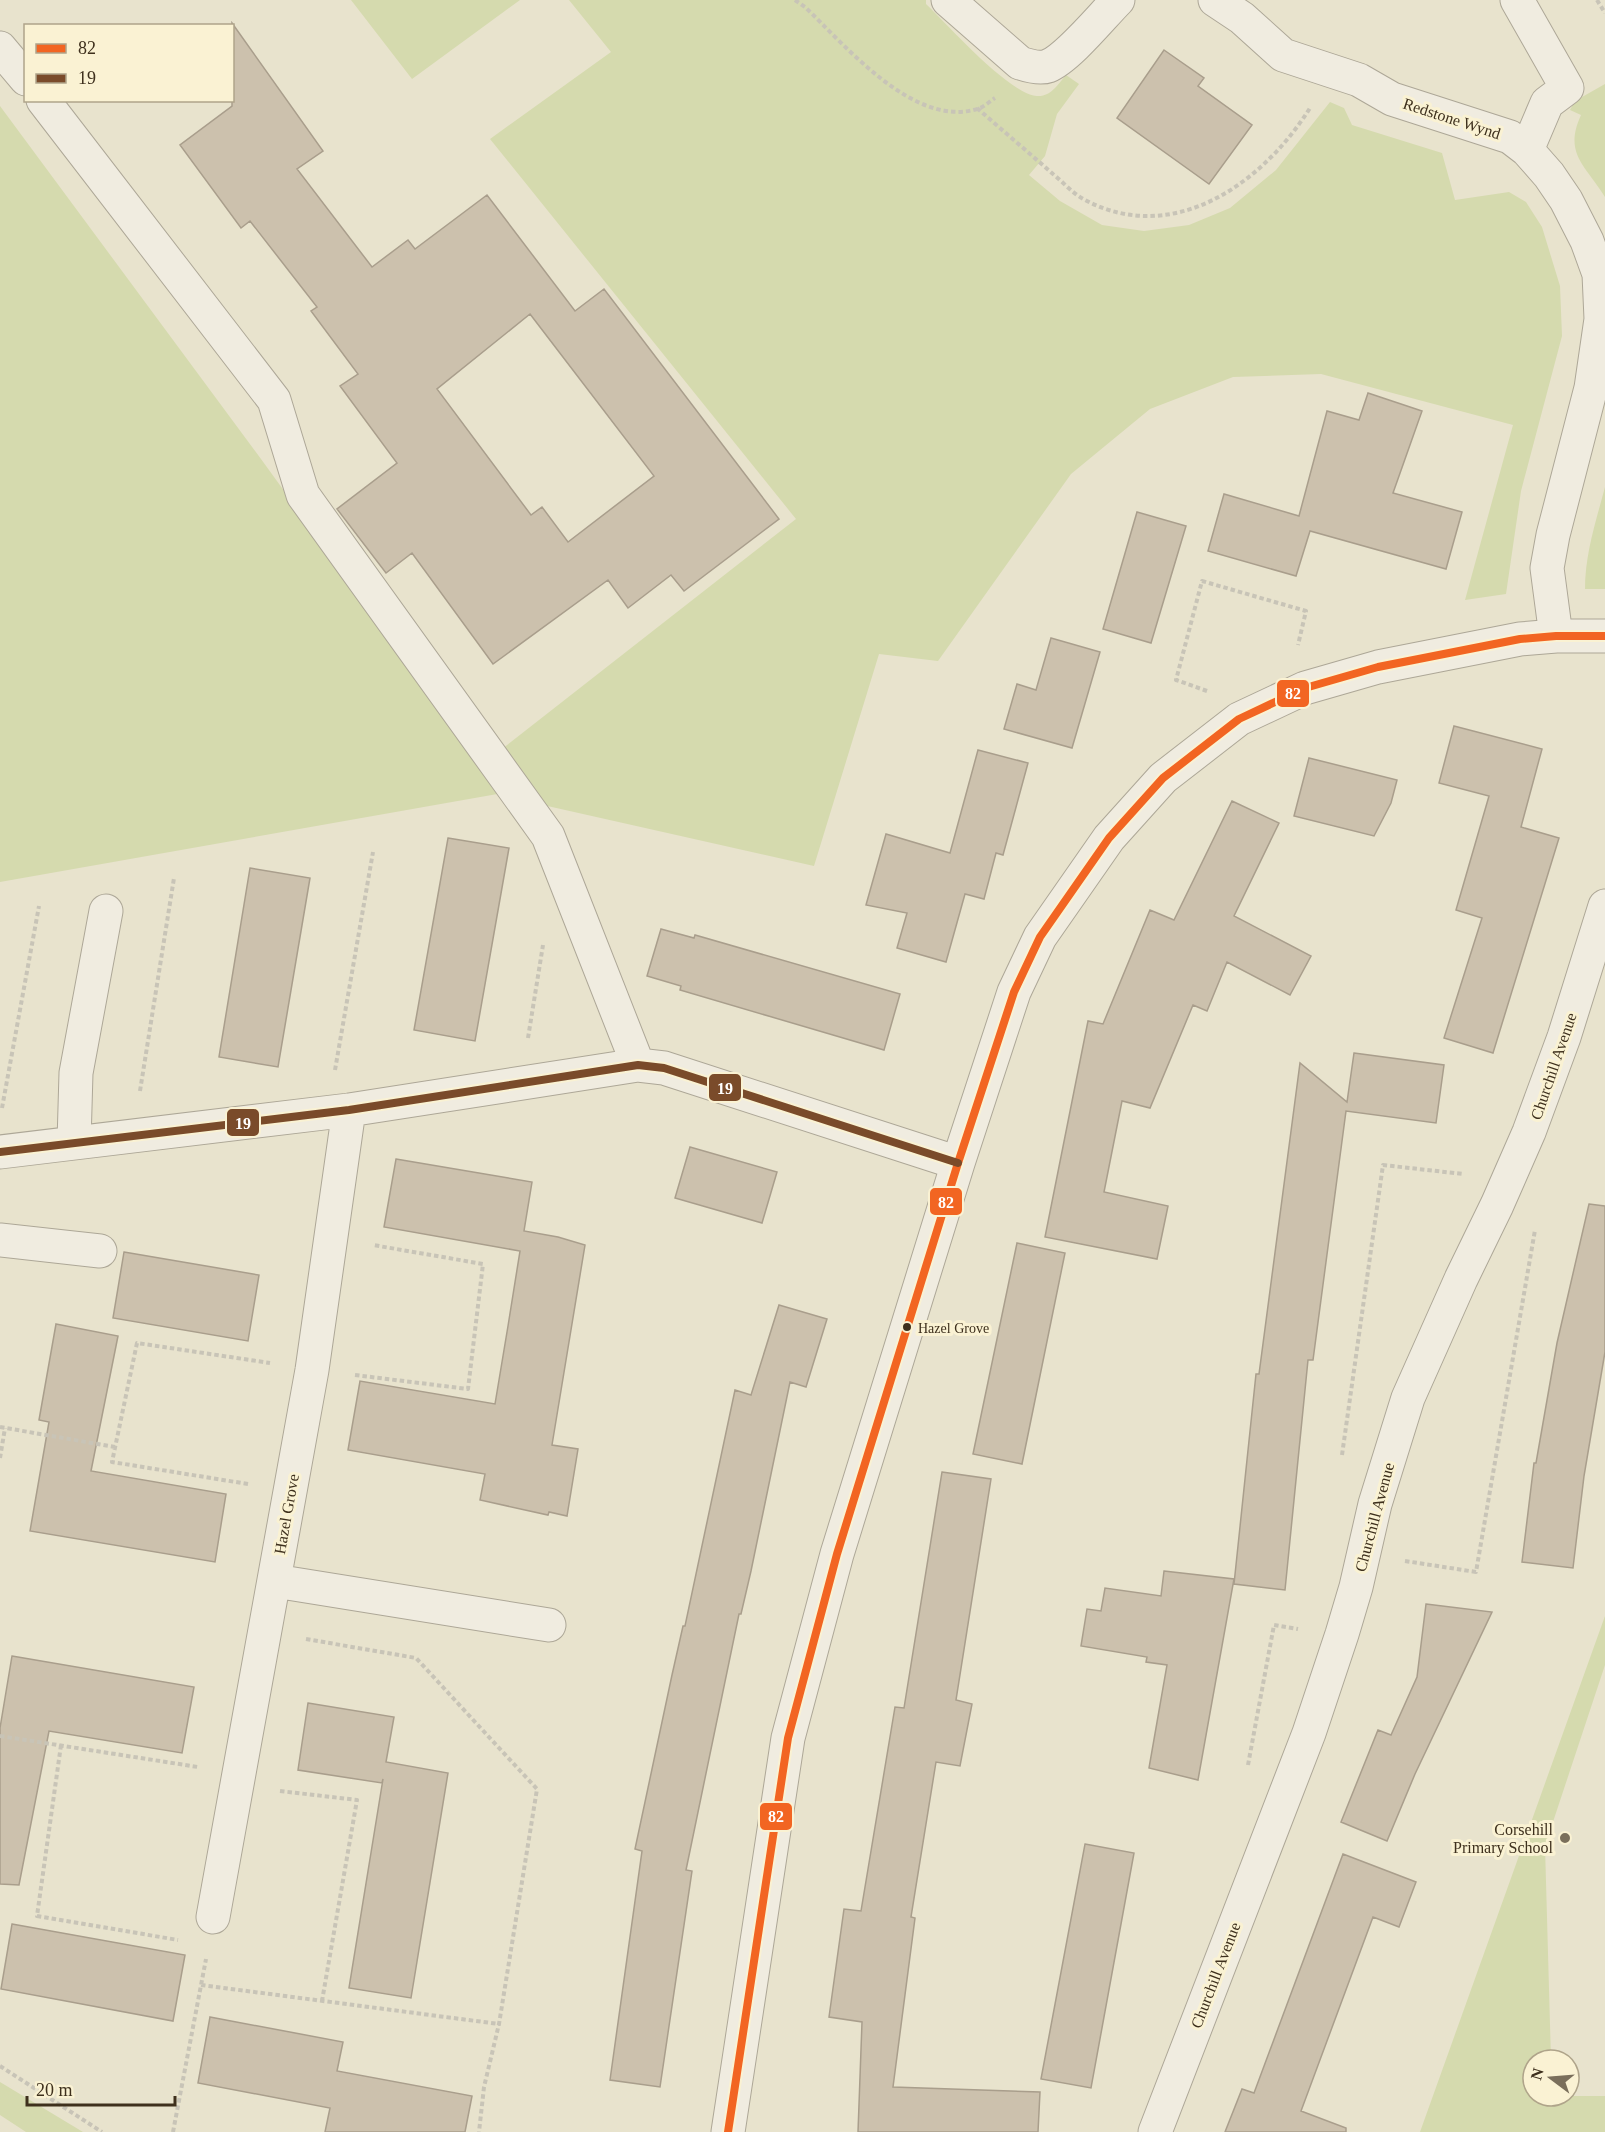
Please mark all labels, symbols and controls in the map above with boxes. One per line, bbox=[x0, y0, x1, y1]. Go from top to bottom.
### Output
legend bbox=[24, 24, 234, 102]
text: 82 bbox=[78, 38, 96, 58]
text: 19 bbox=[78, 68, 96, 88]
street label: Redstone Wynd bbox=[1401, 95, 1503, 143]
line badge: 82 bbox=[1276, 679, 1310, 708]
text: 82 bbox=[1285, 685, 1301, 702]
street label: Churchill Avenue bbox=[1527, 1010, 1580, 1122]
line badge: 19 bbox=[708, 1073, 742, 1102]
text: 19 bbox=[717, 1080, 733, 1097]
line badge: 19 bbox=[226, 1108, 260, 1137]
text: 19 bbox=[235, 1115, 251, 1132]
line badge: 82 bbox=[929, 1187, 963, 1216]
text: 82 bbox=[938, 1194, 954, 1211]
marker: Hazel Grove bbox=[901, 1321, 913, 1333]
place label: Hazel Grove bbox=[918, 1321, 989, 1336]
street label: Churchill Avenue bbox=[1352, 1461, 1397, 1573]
street label: Hazel Grove bbox=[271, 1473, 302, 1556]
line badge: 82 bbox=[759, 1802, 793, 1831]
text: 82 bbox=[768, 1808, 784, 1825]
place label: Corsehill Primary School bbox=[1453, 1821, 1554, 1857]
marker: Corsehill Primary School bbox=[1558, 1831, 1572, 1845]
street label: Churchill Avenue bbox=[1187, 1920, 1243, 2031]
north arrow bbox=[1521, 2048, 1581, 2108]
text: N bbox=[1527, 2066, 1547, 2082]
scale bar bbox=[27, 2069, 176, 2107]
text: 20 m bbox=[36, 2080, 73, 2100]

